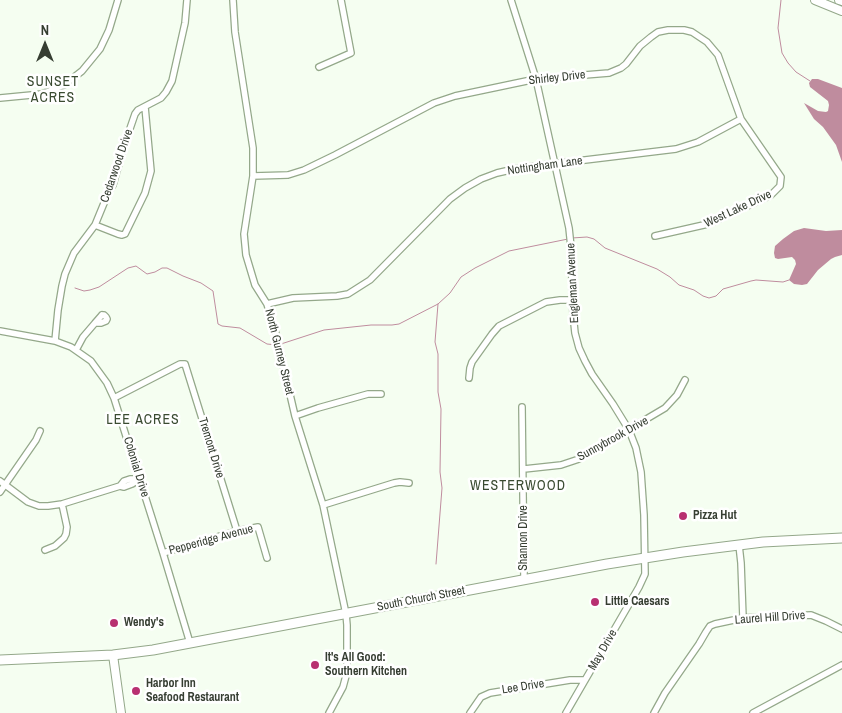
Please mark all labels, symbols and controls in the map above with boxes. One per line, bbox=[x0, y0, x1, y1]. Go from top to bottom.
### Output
north arrow bbox=[20, 20, 70, 70]
text: N bbox=[41, 21, 49, 39]
street label: Shirley Drive bbox=[528, 68, 586, 88]
district label: SUNSET ACRES bbox=[26, 74, 80, 106]
street label: Cedarwood Drive bbox=[98, 127, 136, 205]
street label: Nottingham Lane bbox=[507, 154, 583, 178]
street label: West Lake Drive bbox=[702, 187, 774, 231]
street label: Engleman Avenue bbox=[564, 243, 582, 323]
street label: North Gurney Street bbox=[261, 308, 297, 396]
district label: LEE ACRES bbox=[105, 412, 181, 428]
street label: Sunnybrook Drive bbox=[575, 414, 651, 464]
street label: Tremont Drive bbox=[195, 416, 227, 480]
street label: Colonial Drive bbox=[120, 435, 152, 499]
district label: WESTERWOOD bbox=[469, 478, 567, 494]
street label: Shannon Drive bbox=[517, 505, 531, 571]
place label: Pizza Hut bbox=[693, 509, 737, 523]
marker: Pizza Hut bbox=[677, 510, 689, 522]
street label: Pepperidge Avenue bbox=[167, 522, 255, 558]
street label: South Church Street bbox=[376, 583, 466, 615]
place label: Little Caesars bbox=[605, 595, 670, 609]
marker: Little Caesars bbox=[589, 596, 601, 608]
street label: Laurel Hill Drive bbox=[734, 608, 806, 628]
place label: Wendy's bbox=[124, 616, 164, 630]
marker: Wendy's bbox=[108, 617, 120, 629]
street label: May Drive bbox=[586, 627, 620, 673]
place label: It's All Good: Southern Kitchen bbox=[325, 651, 407, 679]
marker: It's All Good: Southern Kitchen bbox=[309, 659, 321, 671]
place label: Harbor Inn Seafood Restaurant bbox=[146, 677, 239, 705]
street label: Lee Drive bbox=[501, 677, 545, 697]
marker: Harbor Inn Seafood Restaurant bbox=[130, 685, 142, 697]

